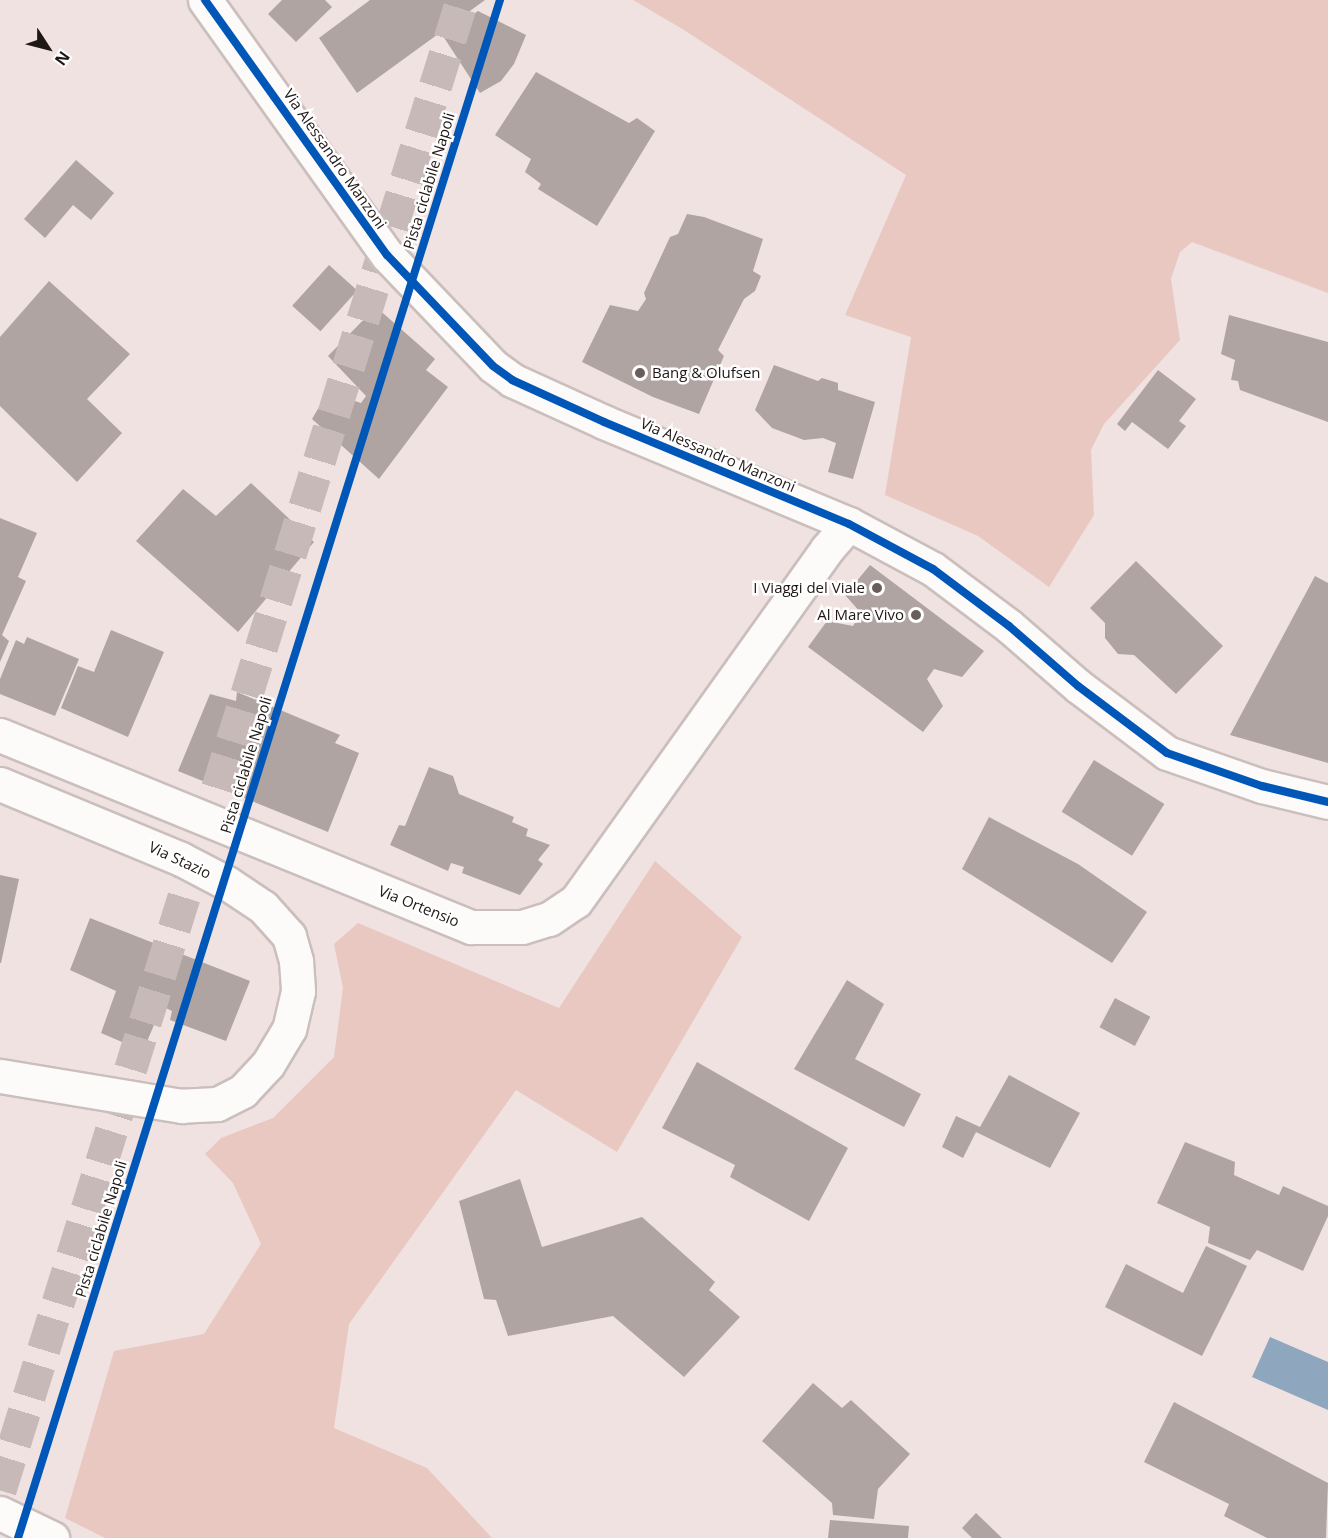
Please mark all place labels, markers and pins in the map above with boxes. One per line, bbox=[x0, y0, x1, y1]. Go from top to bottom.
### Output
place label: Bang & Olufsen bbox=[652, 364, 761, 382]
marker: Bang & Olufsen bbox=[633, 366, 647, 380]
place label: I Viaggi del Viale bbox=[753, 579, 865, 597]
marker: I Viaggi del Viale bbox=[870, 581, 884, 595]
place label: Al Mare Vivo bbox=[817, 606, 904, 624]
marker: Al Mare Vivo bbox=[909, 608, 923, 622]

